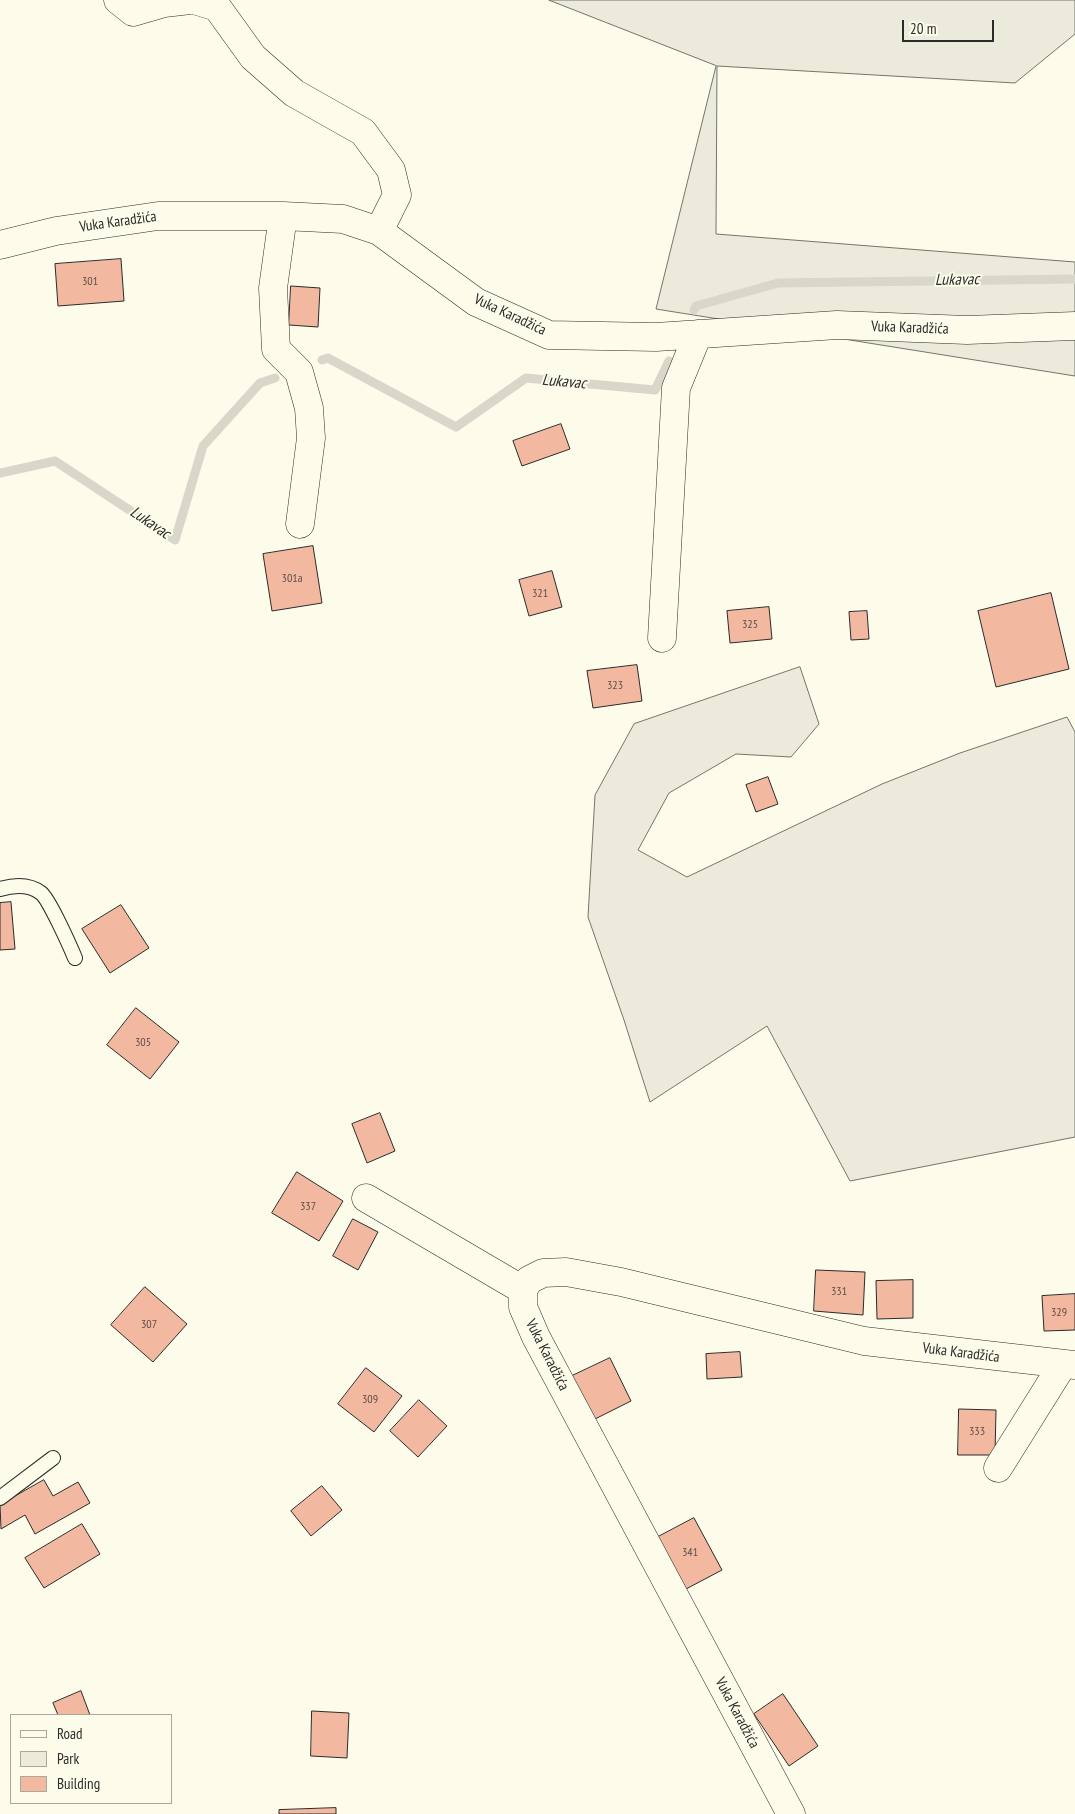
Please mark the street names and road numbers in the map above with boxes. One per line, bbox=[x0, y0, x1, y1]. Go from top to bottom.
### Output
street label: Vuka Karadžića bbox=[78, 208, 158, 236]
street label: Vuka Karadžića bbox=[471, 290, 549, 340]
street label: Vuka Karadžića bbox=[871, 318, 949, 338]
street label: Vuka Karadžića bbox=[521, 1316, 573, 1394]
street label: Vuka Karadžića bbox=[921, 1339, 1001, 1367]
street label: Vuka Karadžića bbox=[711, 1675, 763, 1751]

